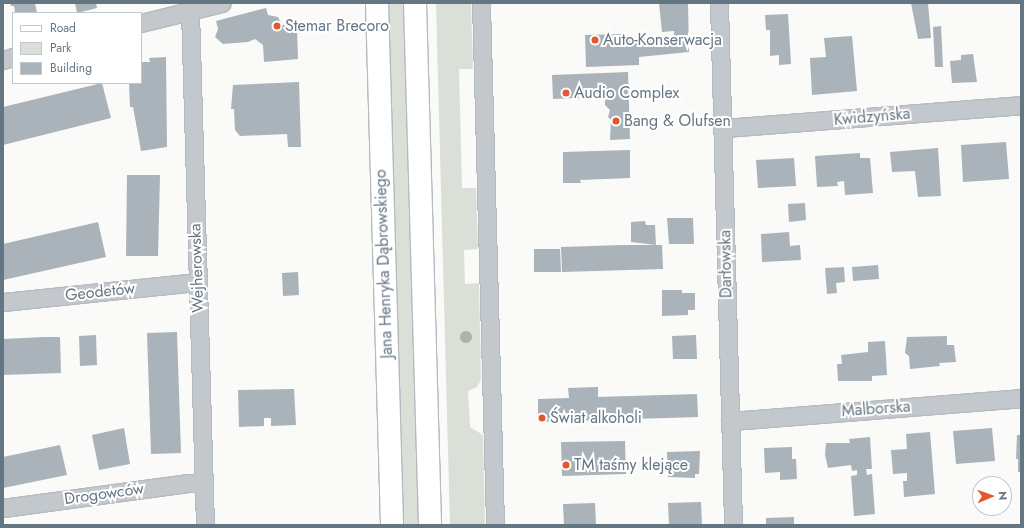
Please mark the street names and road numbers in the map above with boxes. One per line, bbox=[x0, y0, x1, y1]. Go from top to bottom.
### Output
street label: Kwidzyńska bbox=[833, 104, 911, 130]
street label: Jana Henryka Dąbrowskiego bbox=[371, 169, 397, 359]
street label: Wejherowska bbox=[186, 223, 208, 313]
street label: Darłowska bbox=[716, 230, 736, 298]
street label: Geodetów bbox=[64, 279, 136, 305]
street label: Malborska bbox=[841, 397, 911, 421]
street label: Drogowców bbox=[63, 479, 145, 509]

